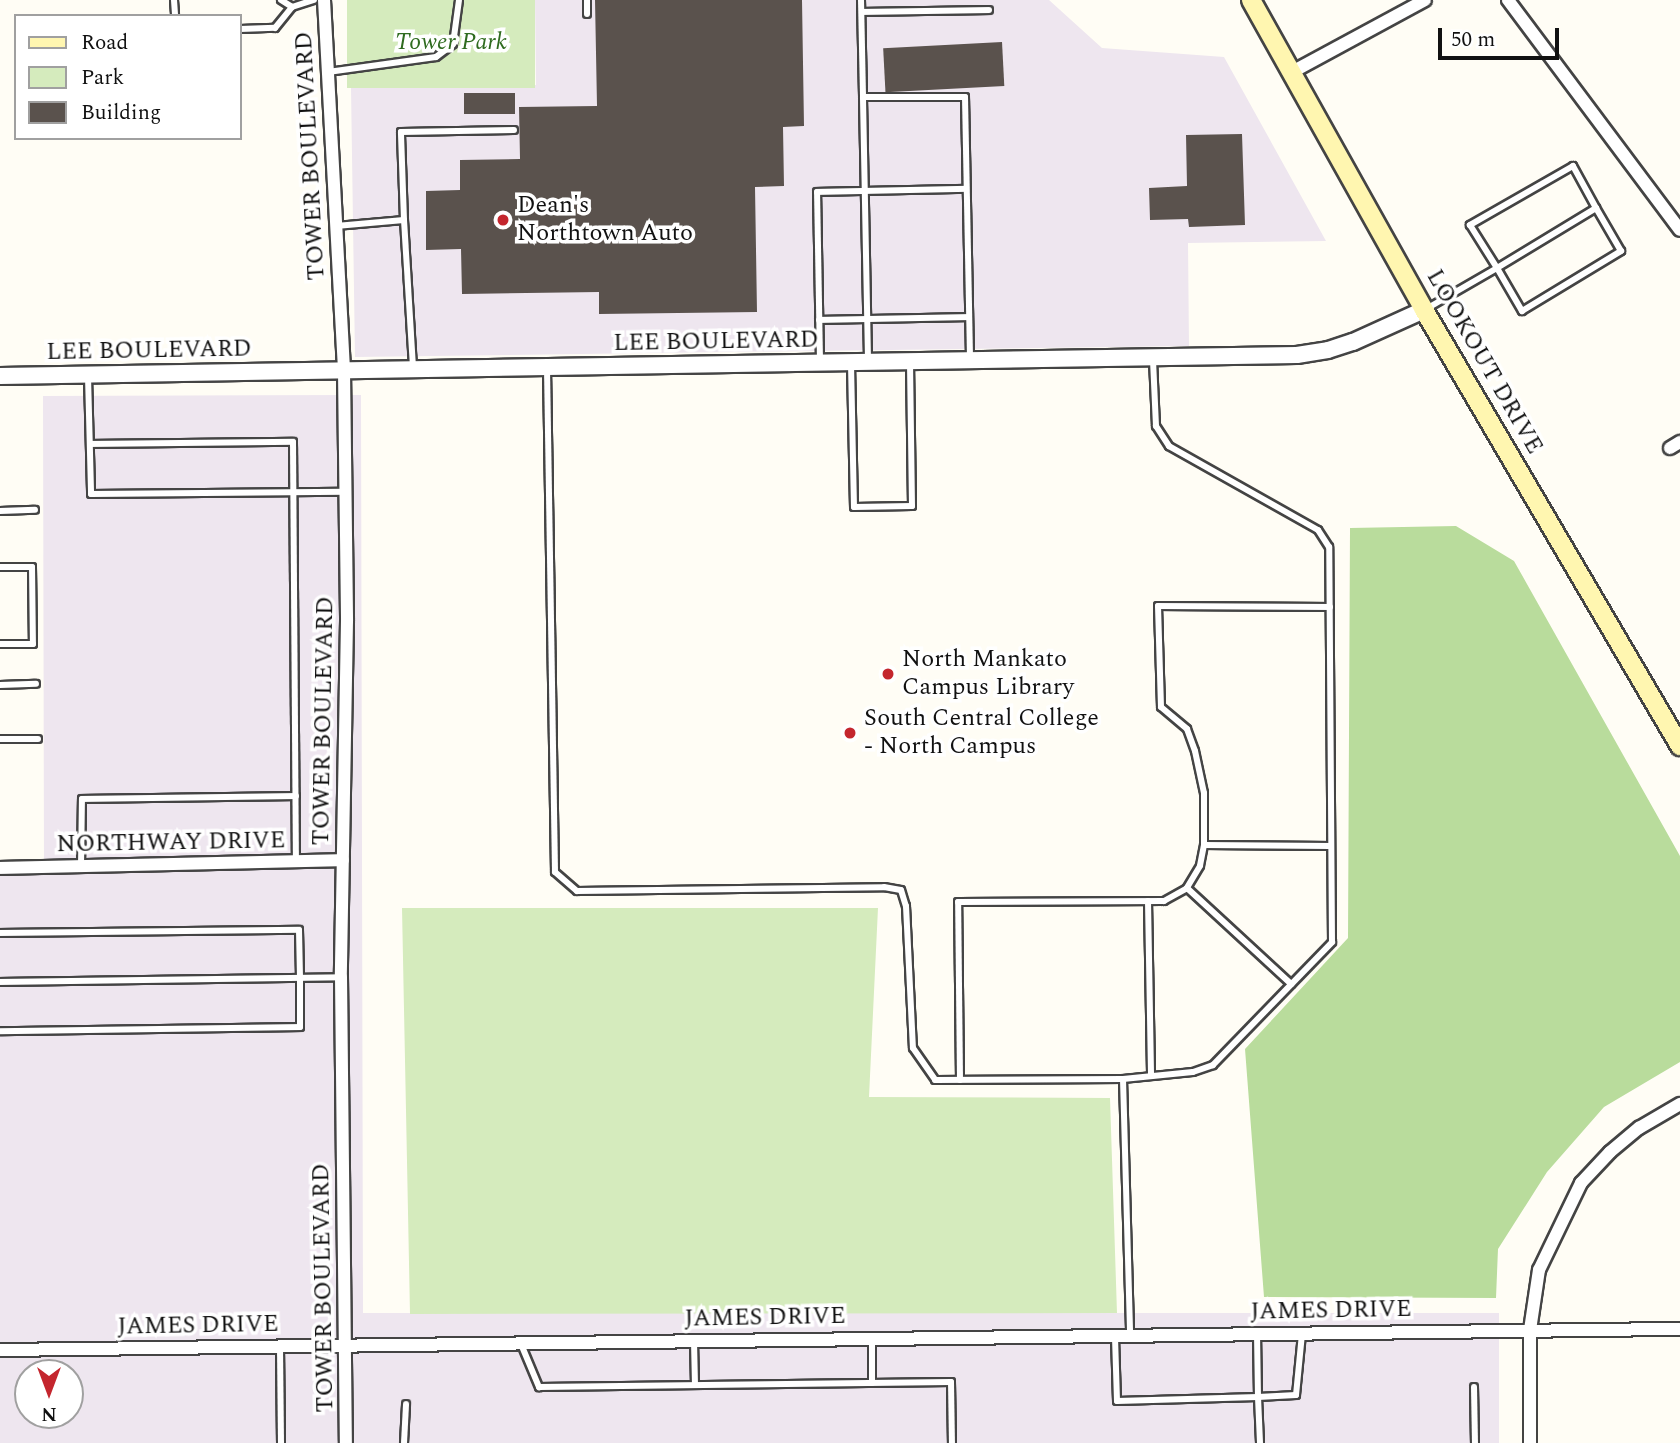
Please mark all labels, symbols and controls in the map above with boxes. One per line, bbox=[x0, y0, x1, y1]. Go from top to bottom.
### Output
legend bbox=[14, 14, 242, 140]
scale bar bbox=[1442, 14, 1563, 58]
text: 50 m bbox=[1451, 24, 1495, 56]
text: Road bbox=[81, 27, 128, 59]
park label: Tower Park bbox=[395, 29, 507, 57]
street label: TOWER BOULEVARD bbox=[290, 31, 332, 281]
text: Park bbox=[81, 62, 124, 94]
text: Building bbox=[81, 97, 161, 129]
place label: Dean's Northtown Auto bbox=[517, 192, 693, 248]
marker: Dean's Northtown Auto bbox=[495, 212, 511, 228]
street label: LOOKOUT DRIVE bbox=[1419, 265, 1549, 459]
street label: LEE BOULEVARD bbox=[613, 326, 819, 358]
street label: LEE BOULEVARD bbox=[46, 335, 252, 367]
street label: TOWER BOULEVARD bbox=[307, 596, 341, 846]
place label: North Mankato Campus Library bbox=[902, 646, 1074, 702]
marker: North Mankato Campus Library bbox=[880, 666, 896, 682]
place label: South Central College - North Campus bbox=[864, 705, 1099, 761]
marker: South Central College - North Campus bbox=[842, 725, 858, 741]
street label: NORTHWAY DRIVE bbox=[56, 827, 286, 859]
street label: TOWER BOULEVARD bbox=[307, 1163, 341, 1413]
street label: JAMES DRIVE bbox=[1250, 1295, 1412, 1327]
street label: JAMES DRIVE bbox=[684, 1302, 846, 1334]
street label: JAMES DRIVE bbox=[117, 1310, 279, 1342]
north arrow bbox=[14, 1359, 84, 1429]
text: N bbox=[41, 1399, 57, 1428]

